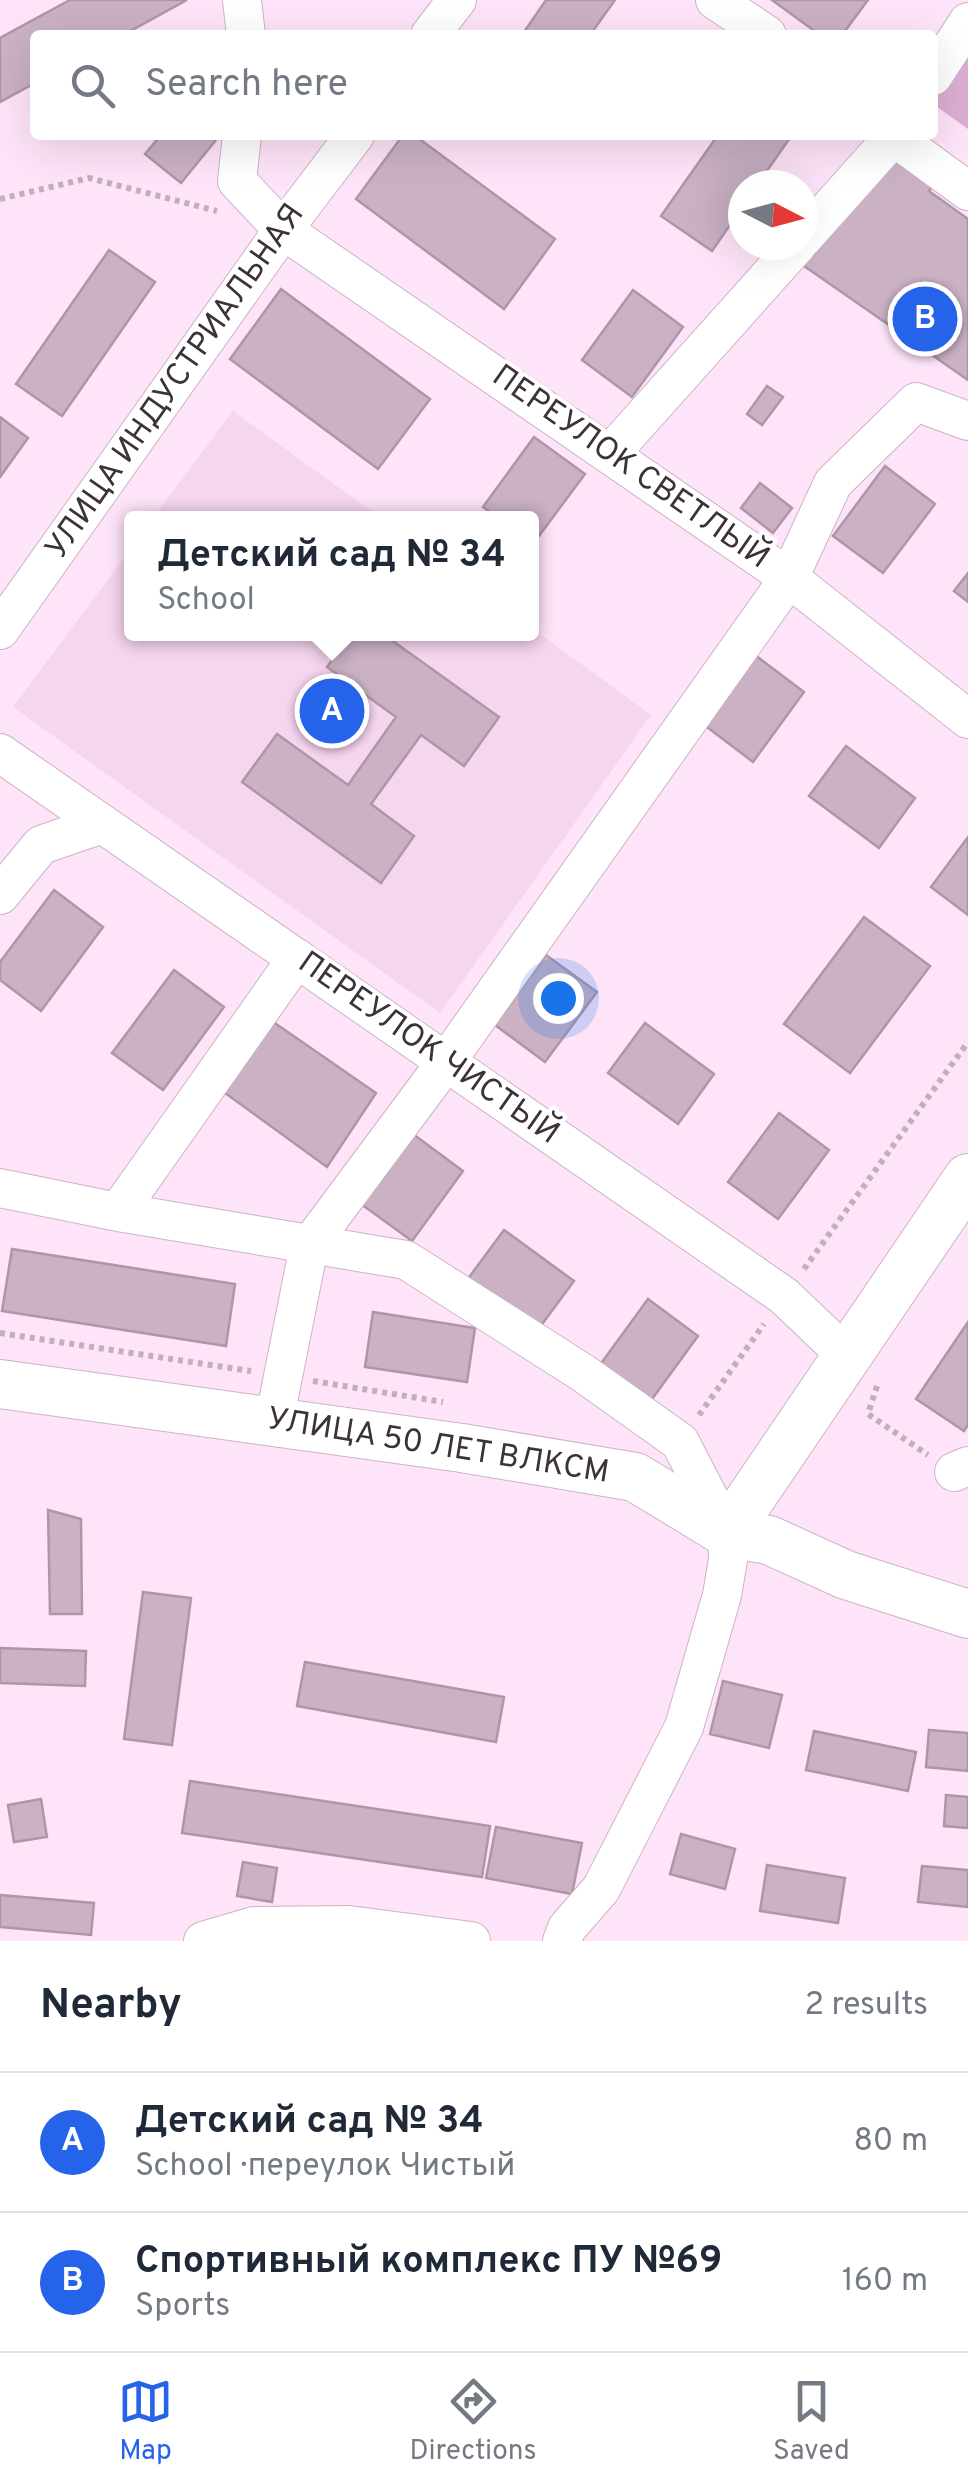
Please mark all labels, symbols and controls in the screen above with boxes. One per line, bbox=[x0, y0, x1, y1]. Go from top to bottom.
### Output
search box bbox=[30, 30, 938, 140]
icon: search bbox=[65, 58, 120, 113]
text: Search here bbox=[145, 61, 348, 110]
north arrow bbox=[728, 170, 818, 260]
street label: УЛИЦА ИНДУСТРИАЛЬНАЯ bbox=[38, 197, 314, 567]
pin: B bbox=[892, 282, 958, 356]
street label: ПЕРЕУЛОК СВЕТЛЫЙ bbox=[484, 355, 778, 579]
popup bbox=[124, 511, 539, 641]
text: Детский сад № 34 bbox=[157, 532, 506, 581]
text: School bbox=[157, 581, 255, 621]
pin: A bbox=[300, 674, 364, 748]
street label: ПЕРЕУЛОК ЧИСТЫЙ bbox=[290, 941, 568, 1154]
your location bbox=[533, 973, 584, 1024]
street label: УЛИЦА 50 ЛЕТ ВЛКСМ bbox=[264, 1400, 612, 1494]
text: Nearby bbox=[40, 1980, 182, 2033]
text: 2 results bbox=[804, 1986, 928, 2026]
text: Детский сад № 34 bbox=[135, 2098, 484, 2147]
text: A bbox=[61, 2122, 84, 2162]
text: 80 m bbox=[854, 2122, 928, 2162]
text: School · переулок Чистый bbox=[135, 2147, 515, 2187]
text: Спортивный комплекс ПУ №69 bbox=[135, 2238, 722, 2287]
text: B bbox=[61, 2262, 84, 2302]
text: 160 m bbox=[842, 2262, 928, 2302]
text: Sports bbox=[135, 2287, 230, 2327]
tab: Map bbox=[118, 2374, 173, 2470]
tab: Directions bbox=[409, 2374, 537, 2470]
tab: Saved bbox=[773, 2374, 850, 2470]

